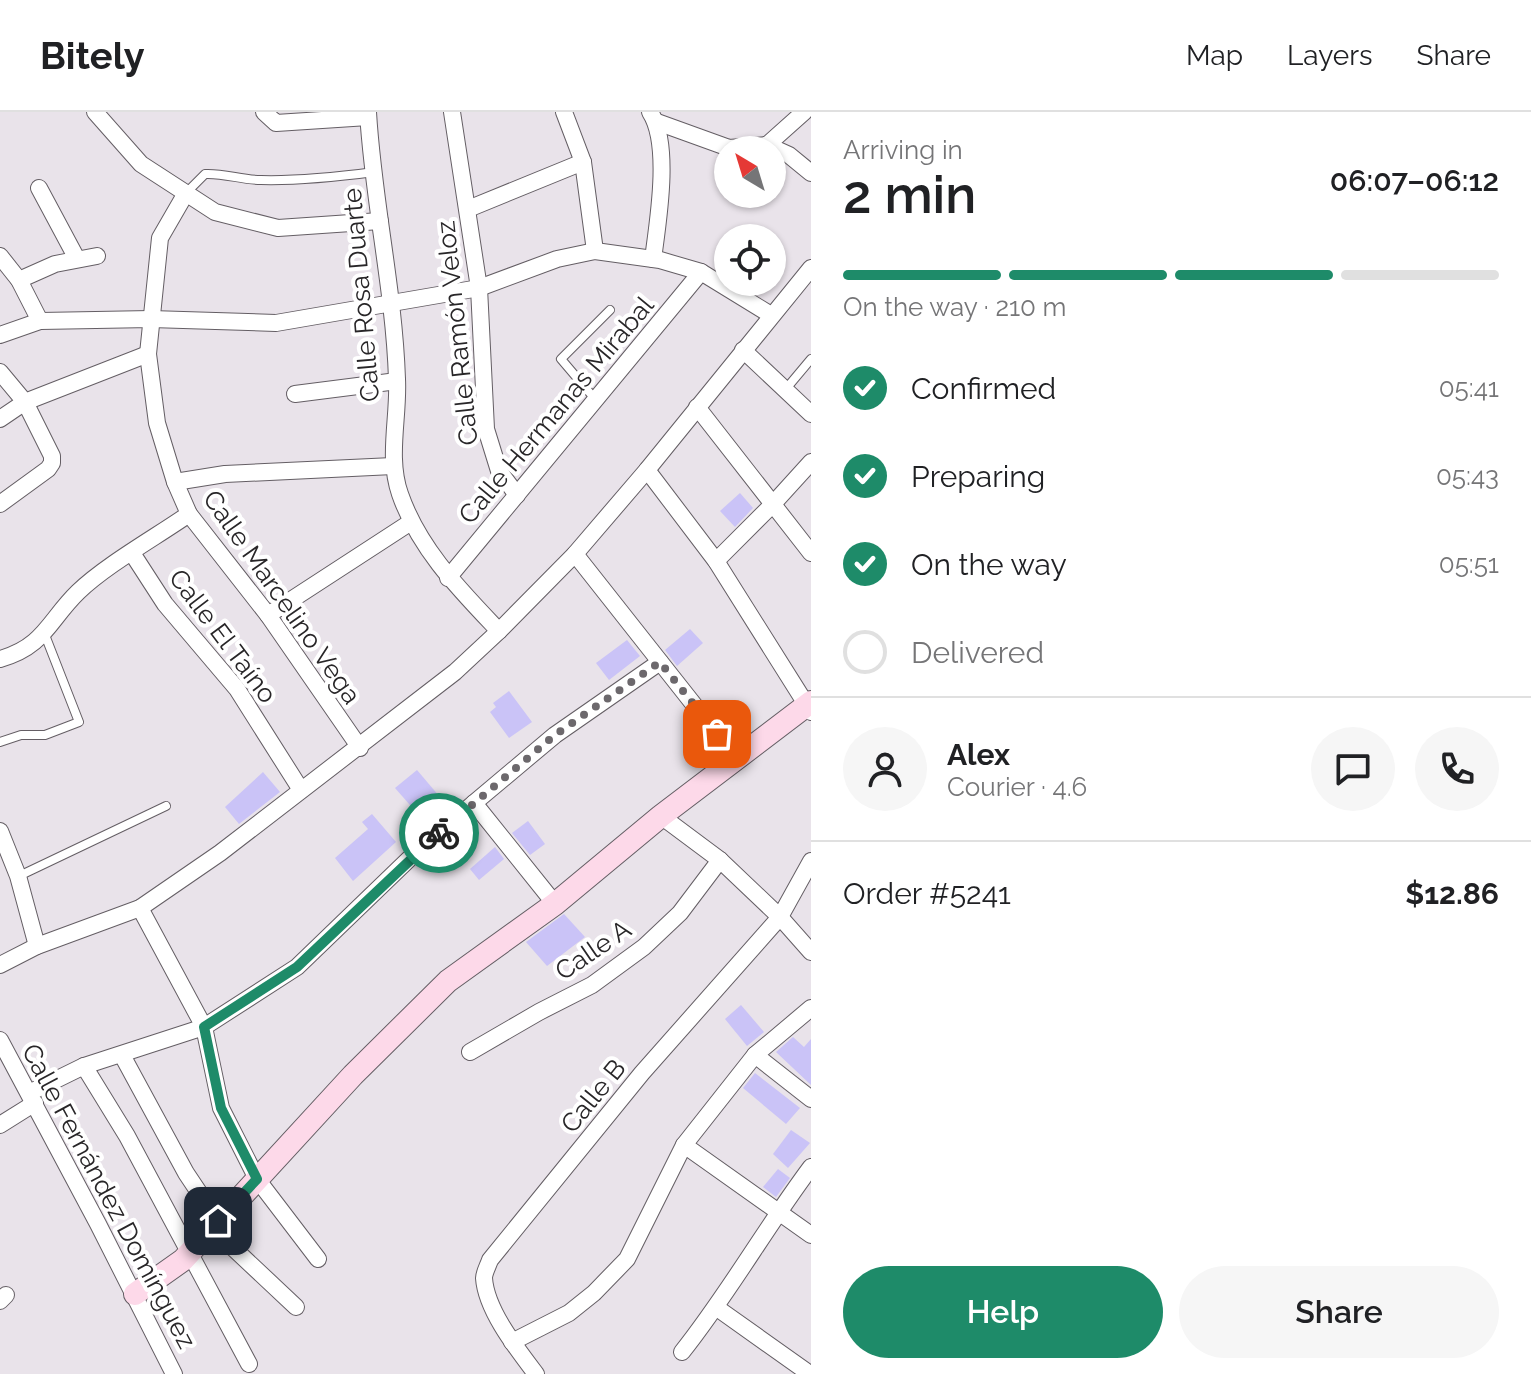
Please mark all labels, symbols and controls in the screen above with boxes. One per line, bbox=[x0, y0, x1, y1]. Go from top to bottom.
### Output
text: Bitely bbox=[40, 33, 145, 78]
text: Map bbox=[1186, 39, 1243, 72]
text: Layers bbox=[1287, 39, 1373, 72]
text: Share bbox=[1417, 39, 1491, 72]
text: Arriving in bbox=[843, 135, 963, 165]
north arrow bbox=[714, 136, 786, 208]
map controls bbox=[714, 136, 786, 296]
text: 06:07–06:12 bbox=[1330, 163, 1499, 198]
text: 2 min bbox=[843, 164, 976, 225]
street label: Calle Rosa Duarte bbox=[337, 187, 385, 403]
street label: Calle Ramón Veloz bbox=[430, 219, 484, 447]
button: locate bbox=[714, 224, 786, 296]
street label: Calle Hermanas Mirabal bbox=[452, 290, 660, 530]
text: On the way · 210 m bbox=[843, 292, 1067, 322]
icon: check bbox=[843, 366, 887, 410]
text: Confirmed bbox=[911, 371, 1056, 406]
text: 05:41 bbox=[1439, 373, 1499, 403]
icon: check bbox=[843, 454, 887, 498]
text: Preparing bbox=[911, 459, 1045, 494]
text: 05:43 bbox=[1436, 461, 1499, 491]
street label: Calle Marcelino Vega bbox=[197, 485, 367, 709]
icon: check bbox=[843, 542, 887, 586]
text: On the way bbox=[911, 547, 1067, 582]
text: 05:51 bbox=[1439, 549, 1499, 579]
street label: Calle El Taíno bbox=[163, 563, 283, 709]
text: Delivered bbox=[911, 635, 1044, 670]
pin bbox=[683, 700, 751, 768]
icon: bag bbox=[695, 712, 739, 756]
button: person bbox=[843, 727, 927, 811]
button: chat bbox=[1311, 727, 1395, 811]
button: phone bbox=[1415, 727, 1499, 811]
text: Alex bbox=[947, 737, 1010, 772]
text: Courier · 4.6 bbox=[947, 772, 1087, 802]
courier bbox=[399, 793, 479, 873]
icon: bike bbox=[417, 811, 461, 855]
text: Order #5241 bbox=[843, 876, 1011, 911]
text: $12.86 bbox=[1405, 876, 1499, 911]
street label: Calle A bbox=[549, 914, 637, 986]
street label: Calle Fernández Domínguez bbox=[16, 1039, 202, 1353]
street label: Calle B bbox=[554, 1053, 632, 1139]
pin bbox=[184, 1187, 252, 1255]
icon: home bbox=[196, 1199, 240, 1243]
button: Help bbox=[843, 1266, 1163, 1358]
button: Share bbox=[1179, 1266, 1499, 1358]

